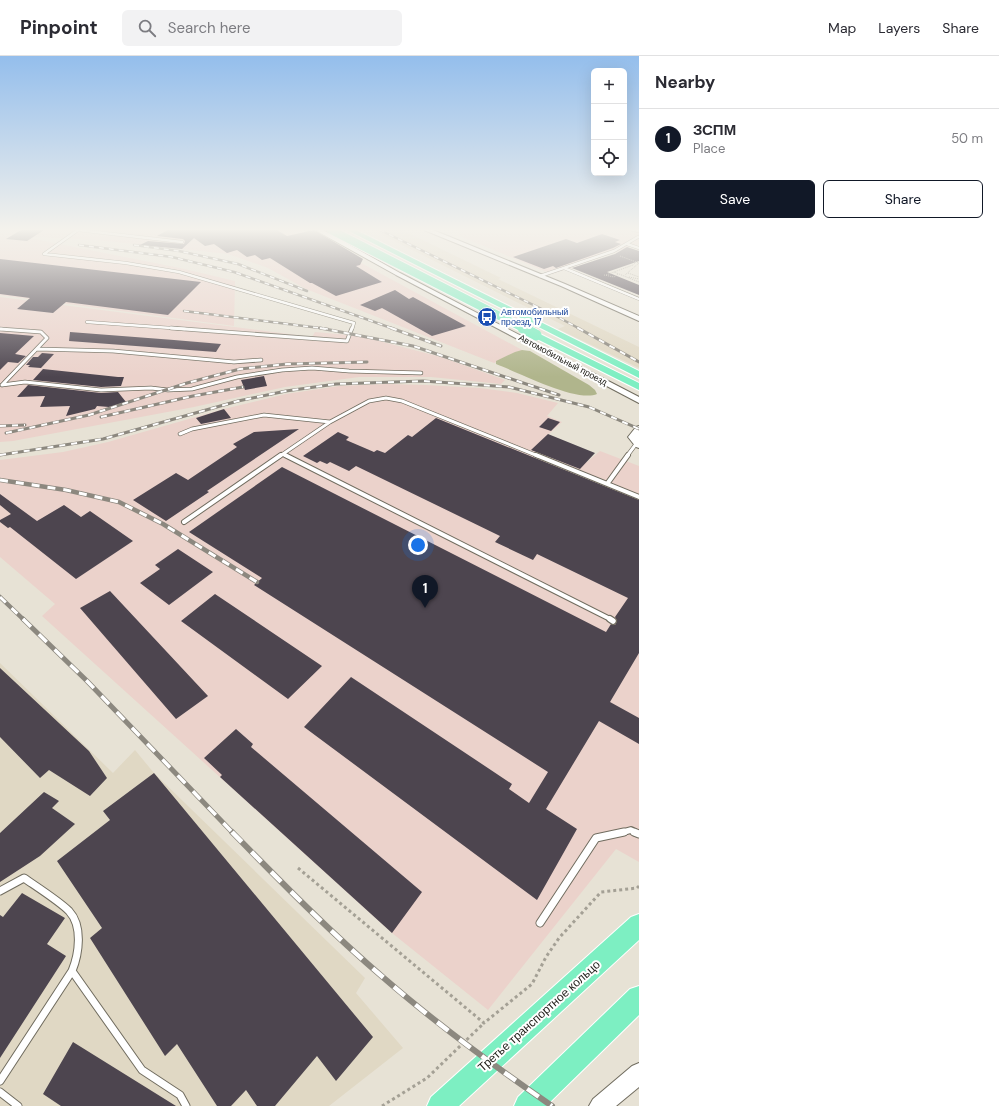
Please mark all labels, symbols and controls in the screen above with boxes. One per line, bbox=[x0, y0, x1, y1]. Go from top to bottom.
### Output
search box bbox=[122, 10, 402, 46]
text: Pinpoint bbox=[20, 15, 98, 40]
icon: search bbox=[136, 17, 158, 39]
text: Search here bbox=[168, 18, 251, 38]
text: Map bbox=[828, 19, 856, 37]
text: Layers bbox=[878, 19, 920, 37]
text: Share bbox=[942, 19, 979, 37]
map controls bbox=[591, 68, 627, 176]
button: + bbox=[591, 68, 627, 104]
text: Nearby bbox=[655, 71, 715, 93]
button: − bbox=[591, 104, 627, 140]
text: ЗСПМ bbox=[693, 120, 736, 140]
text: 1 bbox=[666, 130, 670, 147]
text: 50 m bbox=[951, 130, 983, 147]
button: locate bbox=[591, 140, 627, 176]
text: Place bbox=[693, 140, 725, 157]
button: Save bbox=[655, 180, 815, 218]
button: Share bbox=[823, 180, 983, 218]
bus stop icon: Автомобильный проезд, 17 bbox=[476, 306, 498, 328]
place label: Автомобильный проезд, 17 bbox=[501, 306, 568, 328]
street label: Автомобильный проезд bbox=[517, 332, 610, 389]
your location bbox=[408, 535, 428, 555]
pin: 1 bbox=[412, 575, 438, 608]
street label: Третье транспортное кольцо bbox=[474, 957, 604, 1075]

